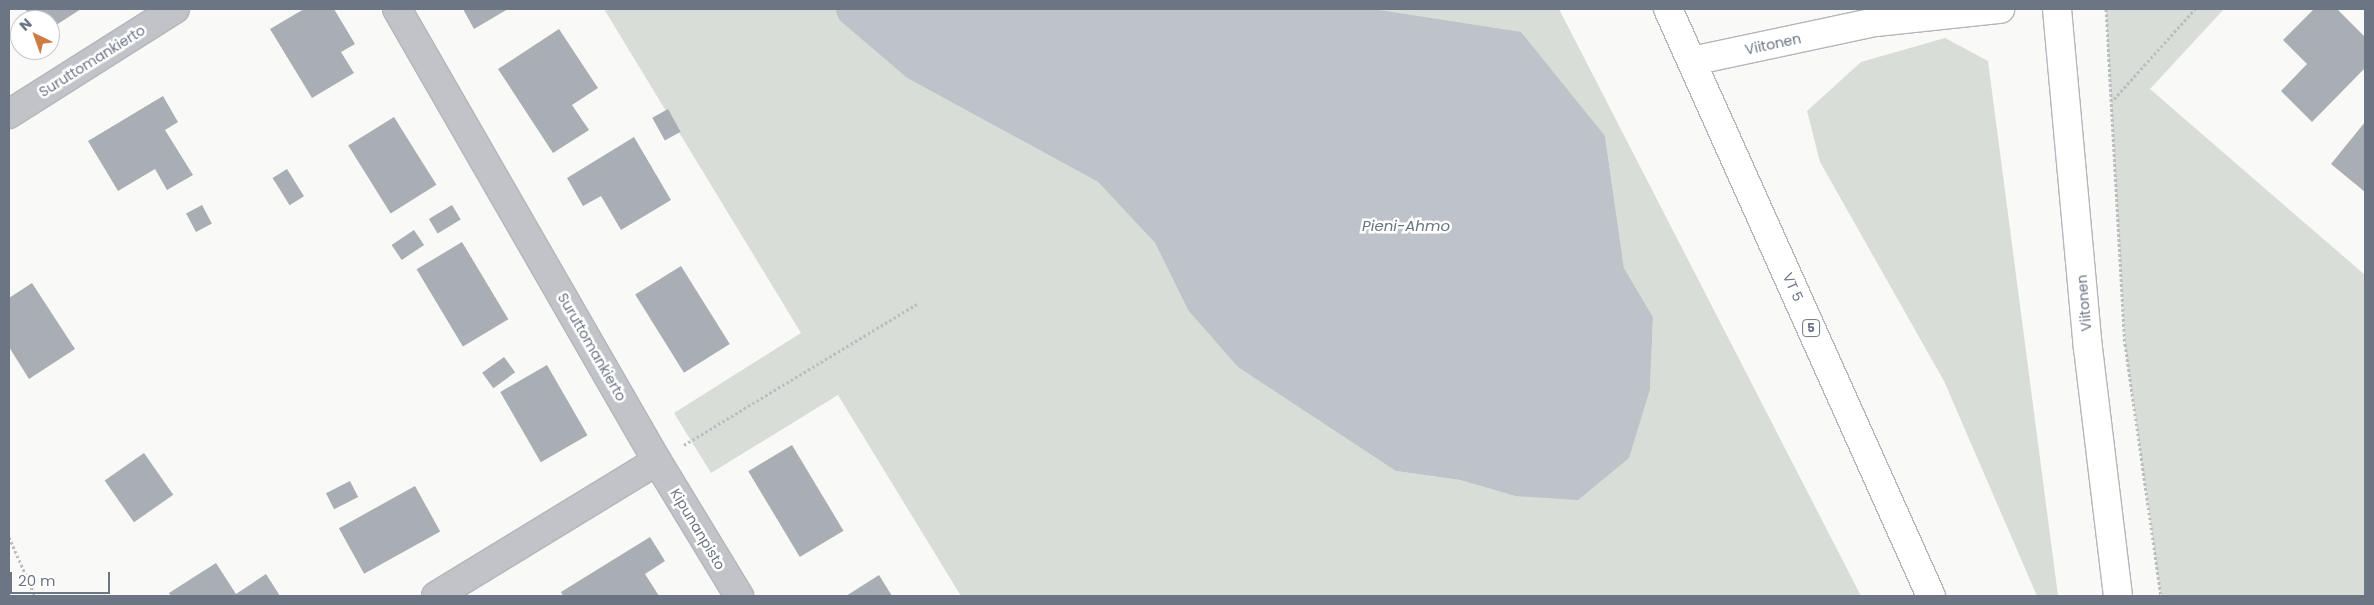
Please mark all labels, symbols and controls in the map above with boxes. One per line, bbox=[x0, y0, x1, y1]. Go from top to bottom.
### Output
north arrow bbox=[10, 10, 60, 60]
text: N bbox=[15, 14, 36, 36]
street label: Suruttomankierto bbox=[36, 22, 148, 100]
street label: Viitonen bbox=[1743, 30, 1803, 58]
water label: Pieni-Ahmo bbox=[1362, 217, 1450, 235]
street label: VT 5 bbox=[1779, 270, 1807, 304]
street label: Viitonen bbox=[2073, 274, 2095, 332]
street label: Suruttomankierto bbox=[554, 290, 630, 404]
road number: 5 bbox=[1801, 318, 1821, 338]
street label: Kipunanpisto bbox=[667, 485, 729, 573]
scale bar bbox=[12, 562, 112, 594]
text: 20 m bbox=[18, 570, 56, 591]

